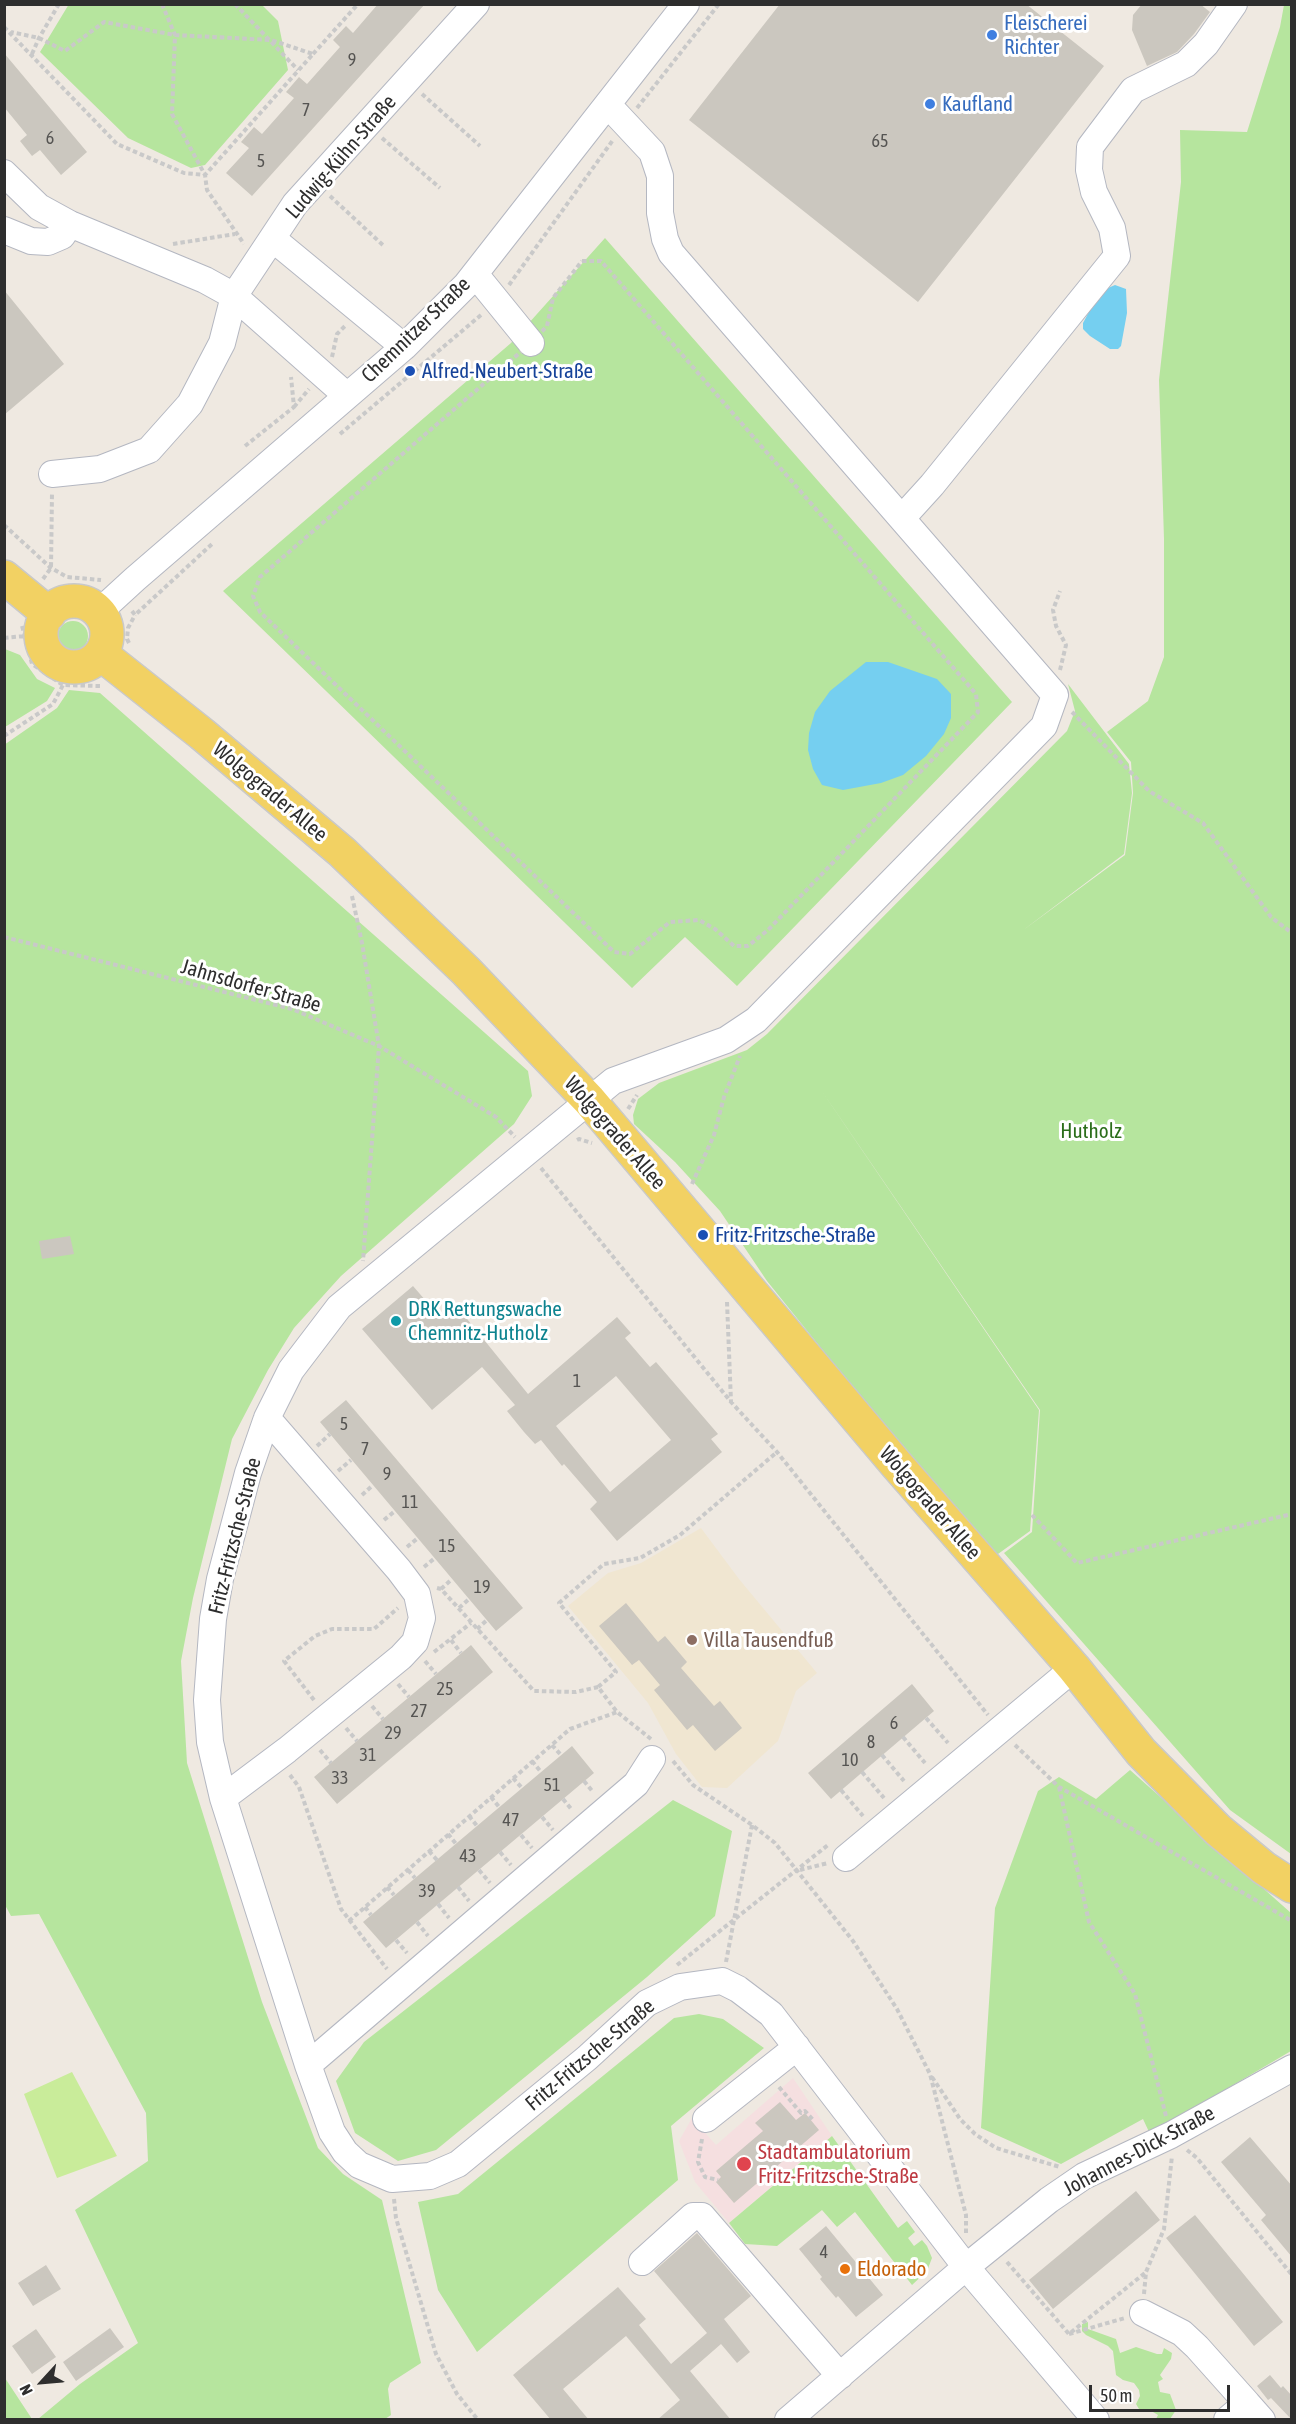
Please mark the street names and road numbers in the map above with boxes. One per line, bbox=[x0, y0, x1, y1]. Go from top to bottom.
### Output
street label: Ludwig-Kühn-Straße bbox=[280, 90, 402, 224]
street label: Chemnitzer Straße bbox=[356, 272, 476, 388]
street label: Wolgograder Allee bbox=[208, 737, 332, 847]
street label: Jahnsdorfer Straße bbox=[178, 954, 324, 1018]
street label: Wolgograder Allee bbox=[559, 1071, 671, 1195]
street label: Wolgograder Allee bbox=[874, 1441, 986, 1565]
street label: Fritz-Fritzsche-Straße bbox=[203, 1455, 267, 1617]
street label: Fritz-Fritzsche-Straße bbox=[520, 1994, 660, 2116]
street label: Johannes-Dick-Straße bbox=[1059, 2100, 1219, 2202]

